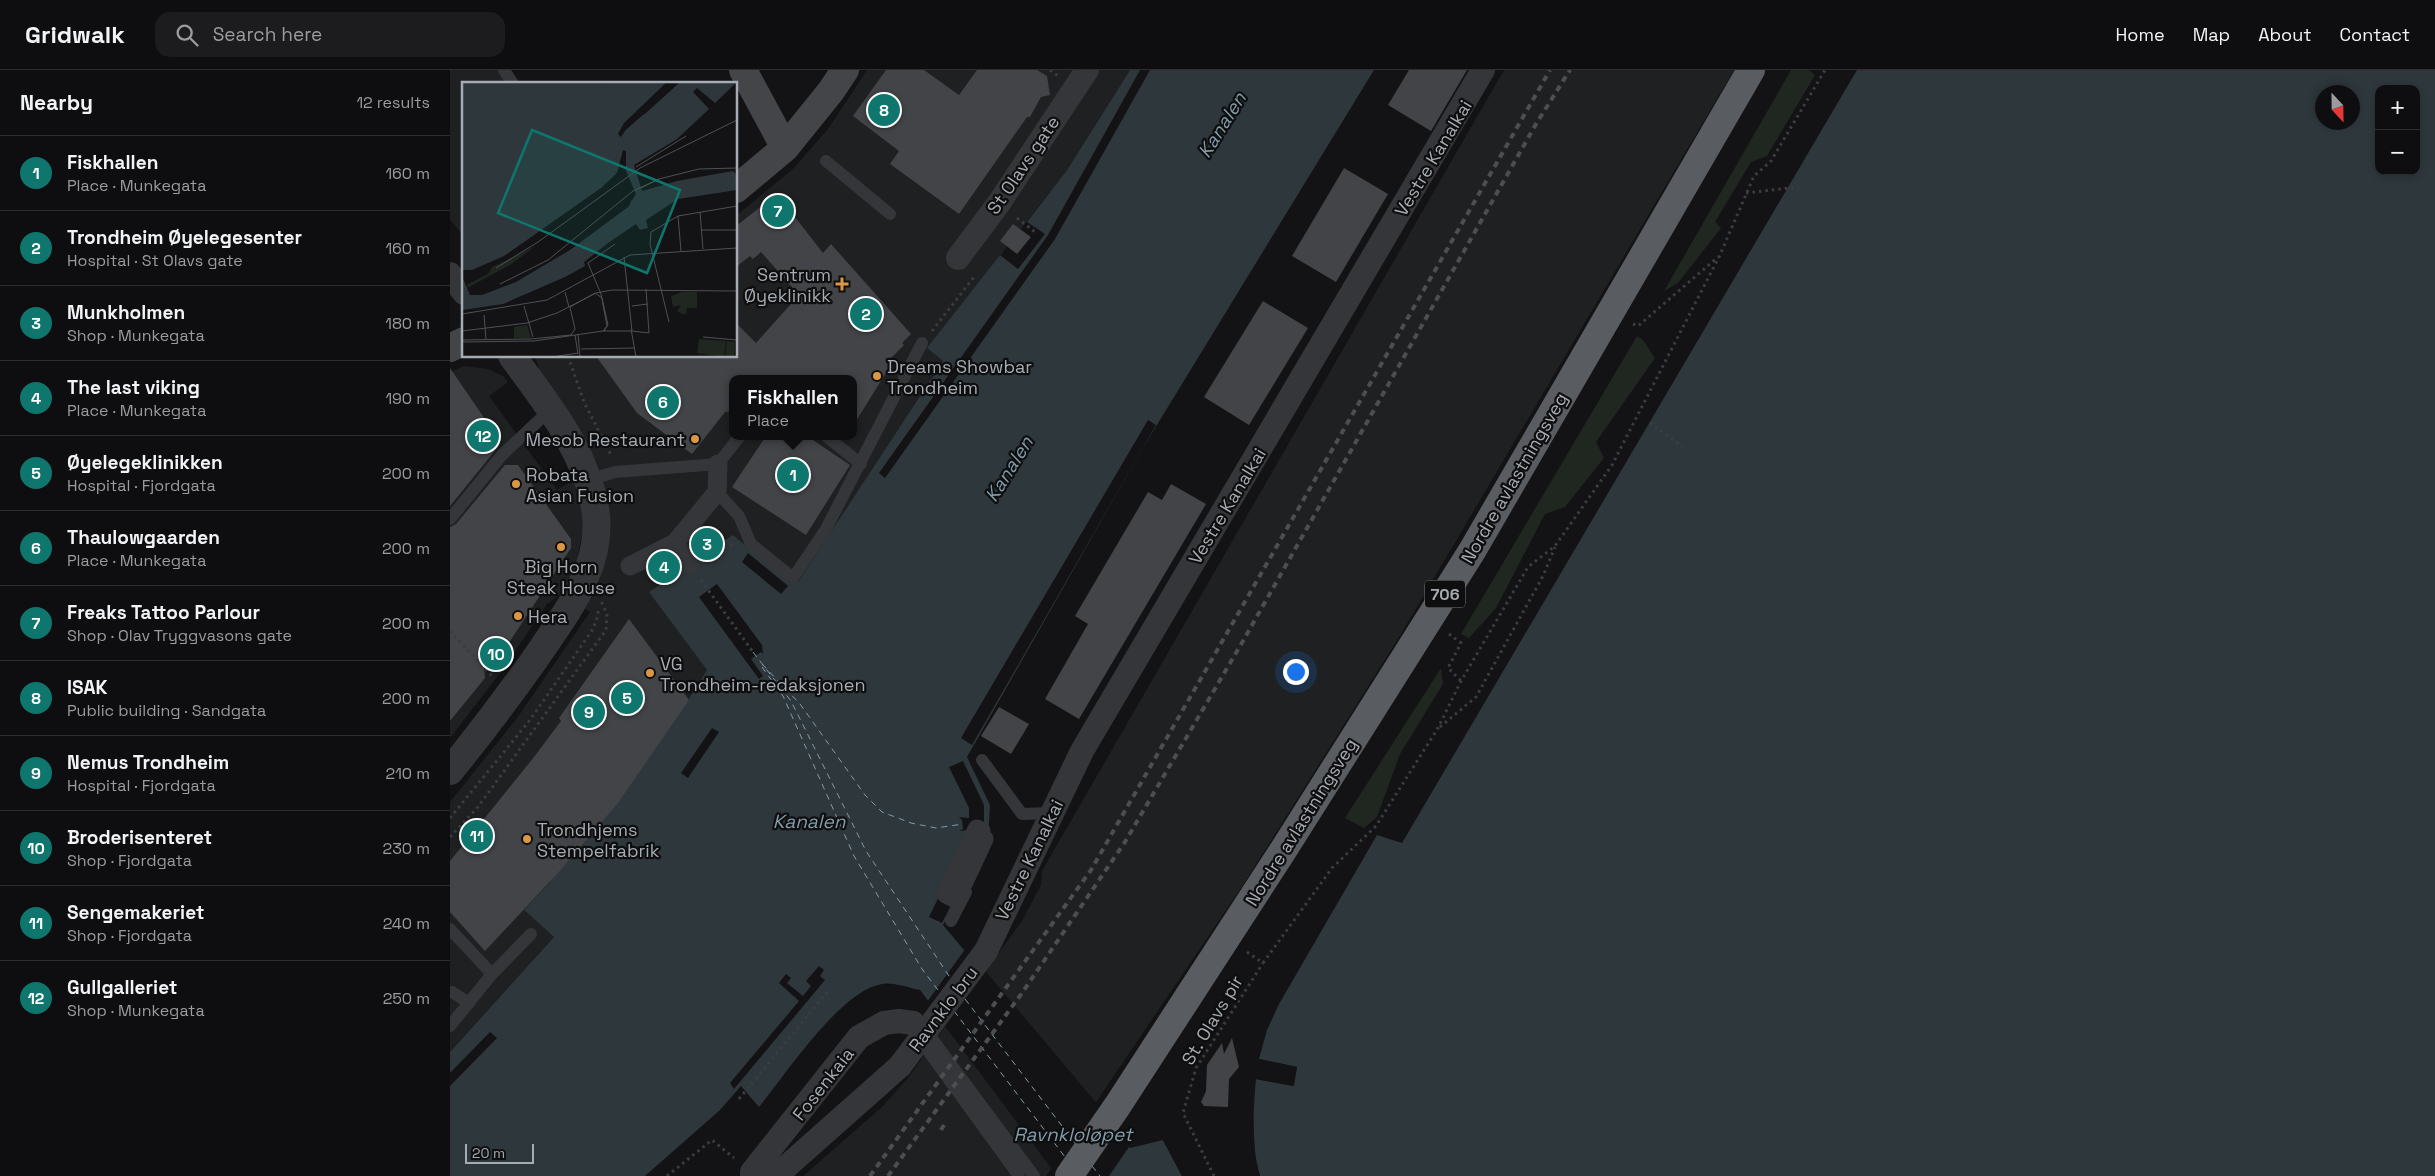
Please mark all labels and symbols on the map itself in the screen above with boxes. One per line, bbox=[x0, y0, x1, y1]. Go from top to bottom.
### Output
inset map bbox=[462, 82, 738, 358]
north arrow bbox=[2315, 85, 2360, 130]
water label: Kanalen bbox=[1192, 87, 1252, 162]
pin: 8 bbox=[868, 91, 900, 129]
street label: Vestre Kanalkai bbox=[1389, 96, 1477, 220]
street label: St Olavs gate bbox=[982, 111, 1064, 219]
pin: 7 bbox=[762, 192, 794, 230]
place label: Sentrum Øyeklinikk bbox=[744, 263, 831, 307]
marker: Sentrum Øyeklinikk bbox=[835, 277, 849, 291]
pin: 2 bbox=[850, 295, 882, 333]
place label: Dreams Showbar Trondheim bbox=[887, 355, 1032, 399]
marker: Dreams Showbar Trondheim bbox=[871, 370, 883, 382]
pin: 6 bbox=[647, 383, 679, 421]
street label: Nordre avlastningsveg bbox=[1456, 388, 1572, 568]
pin: 12 bbox=[467, 417, 499, 455]
place label: Mesob Restaurant bbox=[525, 428, 685, 451]
water label: Kanalen bbox=[979, 431, 1039, 506]
marker: Mesob Restaurant bbox=[689, 433, 701, 445]
street label: Vestre Kanalkai bbox=[1183, 444, 1271, 568]
pin: 1 bbox=[777, 456, 809, 494]
place label: Robata Asian Fusion bbox=[526, 463, 634, 507]
marker: Robata Asian Fusion bbox=[510, 478, 522, 490]
pin: 3 bbox=[691, 525, 723, 563]
marker: Big Horn Steak House bbox=[555, 541, 567, 553]
pin: 4 bbox=[648, 548, 680, 586]
place label: Big Horn Steak House bbox=[507, 555, 615, 599]
road number: 706 bbox=[1425, 580, 1465, 608]
place label: Hera bbox=[528, 605, 567, 628]
marker: Hera bbox=[512, 610, 524, 622]
pin: 10 bbox=[480, 635, 512, 673]
place label: VG Trondheim-redaksjonen bbox=[660, 652, 866, 696]
your location bbox=[1283, 659, 1309, 685]
marker: VG Trondheim-redaksjonen bbox=[644, 667, 656, 679]
pin: 5 bbox=[611, 679, 643, 717]
pin: 9 bbox=[573, 693, 605, 731]
street label: Nordre avlastningsveg bbox=[1240, 734, 1362, 910]
street label: Vestre Kanalkai bbox=[990, 796, 1068, 924]
water label: Kanalen bbox=[773, 809, 846, 834]
pin: 11 bbox=[461, 817, 493, 855]
place label: Trondhjems Stempelfabrik bbox=[537, 818, 660, 862]
marker: Trondhjems Stempelfabrik bbox=[521, 833, 533, 845]
street label: Ravnklo bru bbox=[903, 962, 983, 1056]
street label: St. Olavs pir bbox=[1176, 971, 1248, 1069]
street label: Fosenkaia bbox=[787, 1043, 859, 1125]
water label: Ravnkloløpet bbox=[1013, 1122, 1135, 1147]
scale bar bbox=[465, 1141, 534, 1164]

